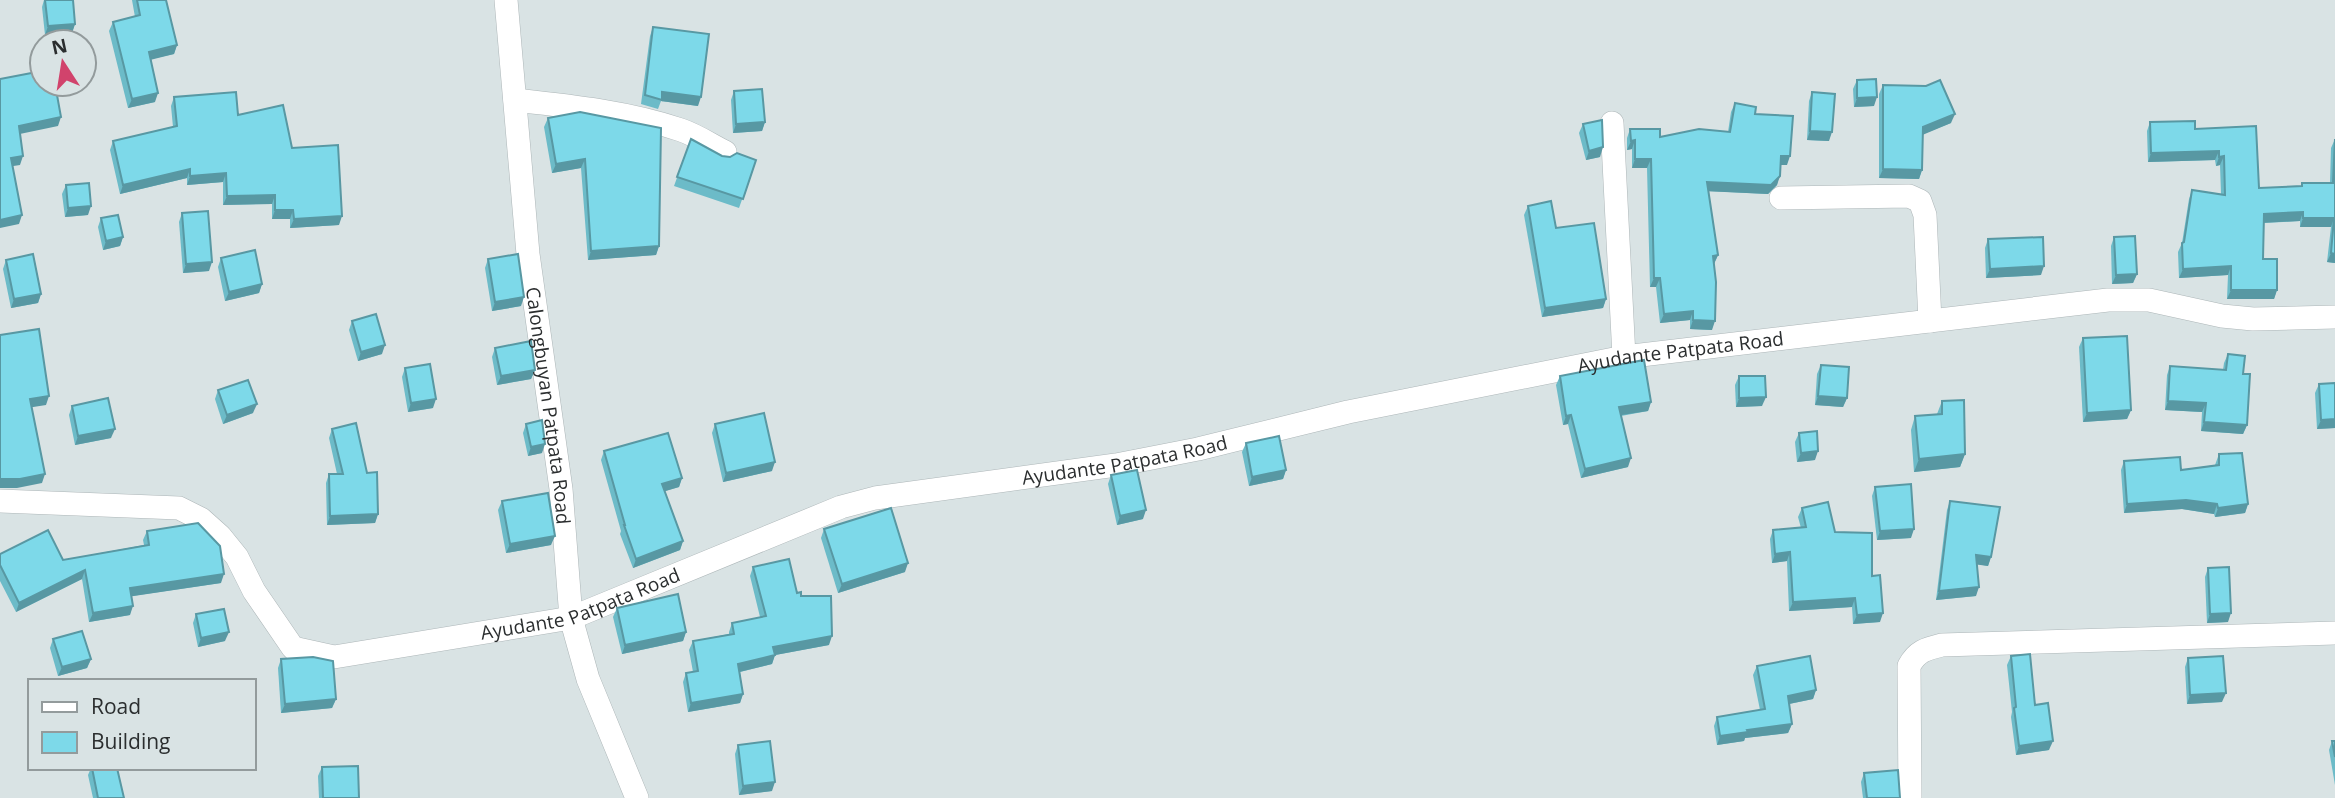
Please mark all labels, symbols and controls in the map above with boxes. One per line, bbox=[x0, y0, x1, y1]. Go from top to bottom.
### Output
north arrow bbox=[28, 28, 98, 98]
text: N bbox=[49, 32, 70, 61]
street label: Calongbuyan Patpata Road bbox=[520, 285, 577, 525]
street label: Ayudante Patpata Road bbox=[1575, 325, 1785, 379]
street label: Ayudante Patpata Road bbox=[1020, 429, 1230, 491]
street label: Ayudante Patpata Road bbox=[479, 562, 684, 646]
legend bbox=[28, 679, 256, 770]
text: Road bbox=[91, 692, 141, 720]
text: Building bbox=[91, 727, 170, 755]

